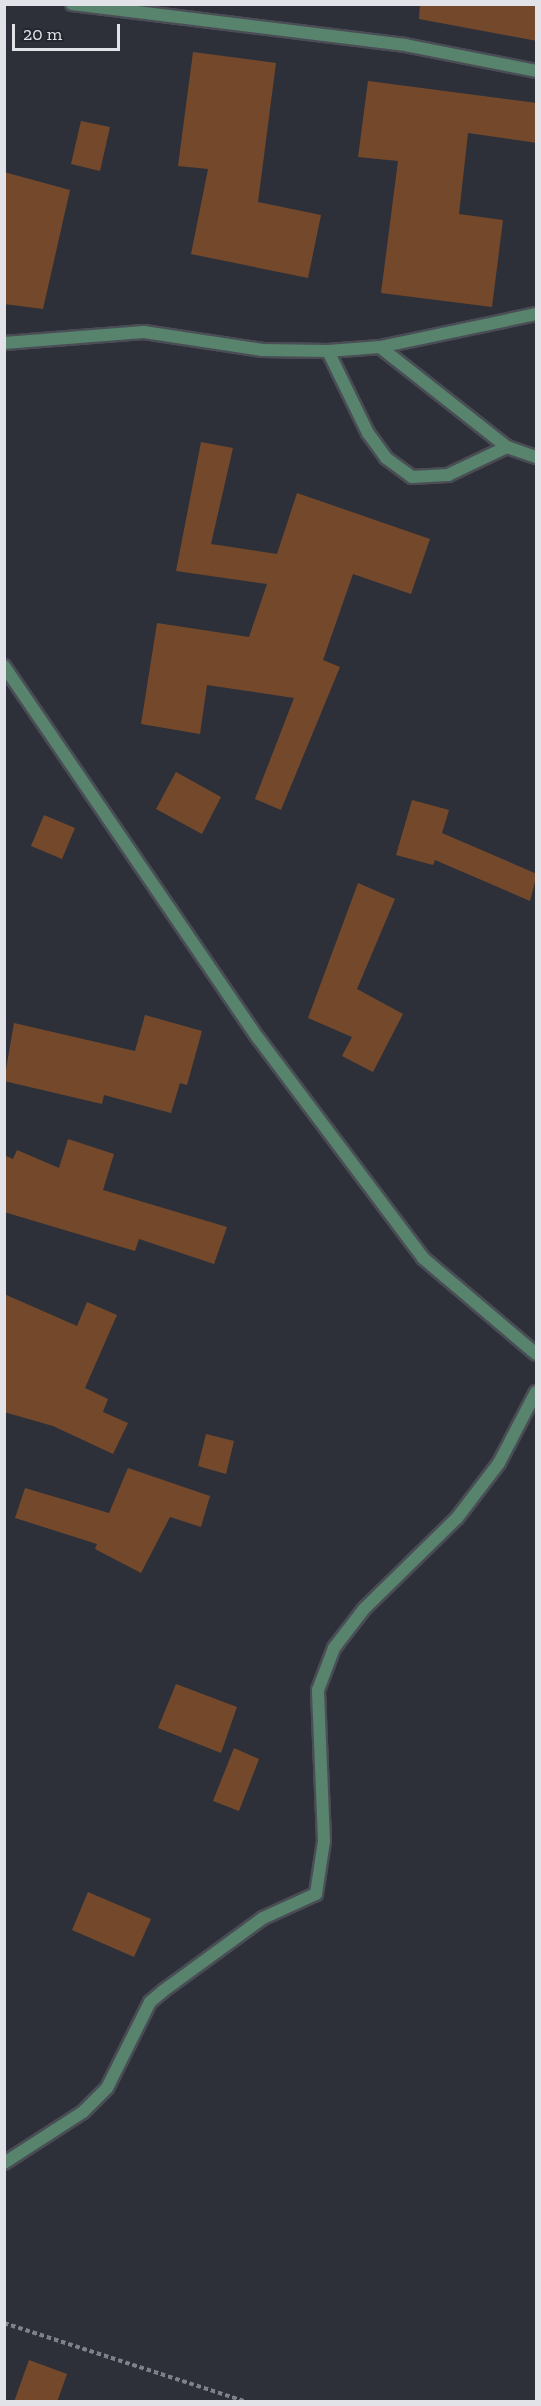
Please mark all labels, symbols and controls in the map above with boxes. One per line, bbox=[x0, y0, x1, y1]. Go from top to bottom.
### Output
scale bar bbox=[15, 12, 123, 50]
text: 20 m bbox=[23, 23, 62, 45]

